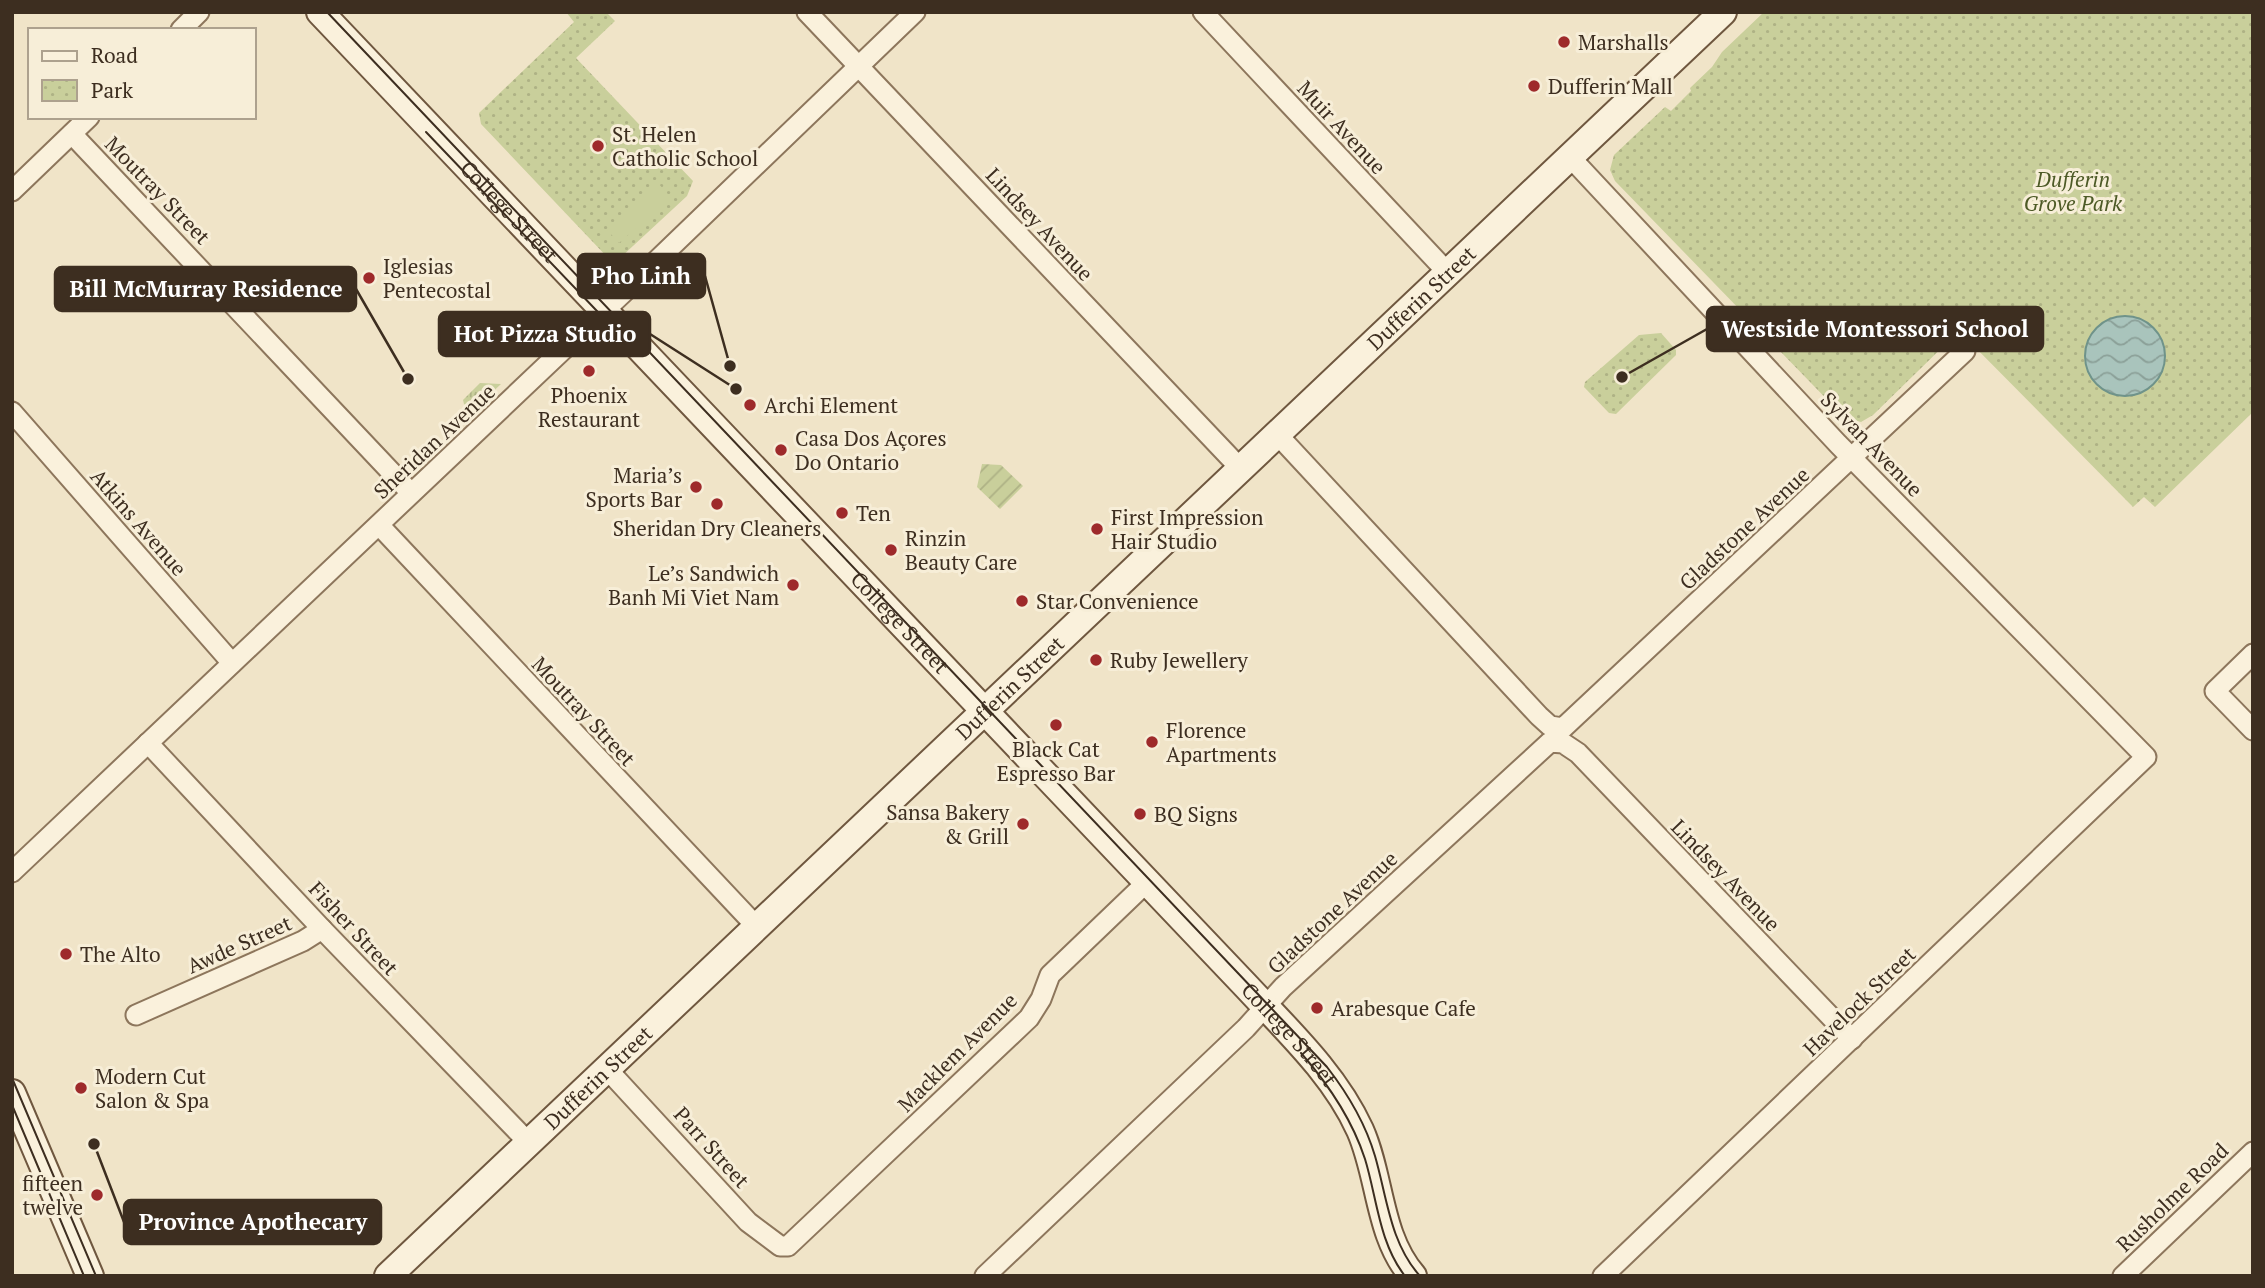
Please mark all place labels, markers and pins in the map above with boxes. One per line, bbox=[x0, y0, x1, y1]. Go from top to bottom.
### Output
place label: Marshalls bbox=[1578, 28, 1669, 56]
marker: Marshalls bbox=[1556, 34, 1572, 50]
place label: Dufferin Mall bbox=[1548, 72, 1673, 100]
marker: Dufferin Mall bbox=[1526, 78, 1542, 94]
place label: St. Helen Catholic School bbox=[612, 120, 758, 172]
marker: St. Helen Catholic School bbox=[590, 138, 606, 154]
place label: Iglesias Pentecostal bbox=[383, 252, 491, 304]
callout: Pho Linh bbox=[578, 254, 705, 298]
callout: Bill McMurray Residence bbox=[55, 267, 356, 311]
marker: Iglesias Pentecostal bbox=[361, 270, 377, 286]
callout: Westside Montessori School bbox=[1707, 307, 2043, 351]
callout: Hot Pizza Studio bbox=[439, 312, 650, 356]
marker: Phoenix Restaurant bbox=[581, 363, 597, 379]
place label: Phoenix Restaurant bbox=[538, 381, 640, 433]
place label: Archi Element bbox=[764, 391, 898, 419]
marker: Archi Element bbox=[742, 397, 758, 413]
place label: Casa Dos Açores Do Ontario bbox=[795, 424, 947, 476]
marker: Casa Dos Açores Do Ontario bbox=[773, 442, 789, 458]
place label: Maria’s Sports Bar bbox=[586, 461, 682, 513]
marker: Maria’s Sports Bar bbox=[688, 479, 704, 495]
marker: Sheridan Dry Cleaners bbox=[709, 496, 725, 512]
place label: Ten bbox=[856, 499, 891, 527]
place label: First Impression Hair Studio bbox=[1111, 503, 1264, 555]
marker: Ten bbox=[834, 505, 850, 521]
place label: Sheridan Dry Cleaners bbox=[613, 514, 821, 542]
marker: First Impression Hair Studio bbox=[1089, 521, 1105, 537]
place label: Rinzin Beauty Care bbox=[905, 524, 1017, 576]
marker: Rinzin Beauty Care bbox=[883, 542, 899, 558]
place label: Le’s Sandwich Banh Mi Viet Nam bbox=[608, 559, 779, 611]
marker: Le’s Sandwich Banh Mi Viet Nam bbox=[785, 577, 801, 593]
place label: Star Convenience bbox=[1036, 587, 1199, 615]
marker: Star Convenience bbox=[1014, 593, 1030, 609]
place label: Ruby Jewellery bbox=[1110, 646, 1248, 674]
marker: Ruby Jewellery bbox=[1088, 652, 1104, 668]
place label: Florence Apartments bbox=[1166, 716, 1277, 768]
marker: Black Cat Espresso Bar bbox=[1048, 717, 1064, 733]
marker: Florence Apartments bbox=[1144, 734, 1160, 750]
place label: Black Cat Espresso Bar bbox=[997, 735, 1115, 787]
place label: Sansa Bakery & Grill bbox=[886, 798, 1009, 850]
place label: BQ Signs bbox=[1154, 800, 1238, 828]
marker: BQ Signs bbox=[1132, 806, 1148, 822]
marker: Sansa Bakery & Grill bbox=[1015, 816, 1031, 832]
place label: The Alto bbox=[80, 940, 161, 968]
marker: The Alto bbox=[58, 946, 74, 962]
place label: Arabesque Cafe bbox=[1331, 994, 1476, 1022]
marker: Arabesque Cafe bbox=[1309, 1000, 1325, 1016]
place label: Modern Cut Salon & Spa bbox=[95, 1062, 210, 1114]
marker: Modern Cut Salon & Spa bbox=[73, 1080, 89, 1096]
place label: fifteen twelve bbox=[22, 1169, 84, 1221]
marker: fifteen twelve bbox=[89, 1187, 105, 1203]
callout: Province Apothecary bbox=[124, 1200, 381, 1244]

